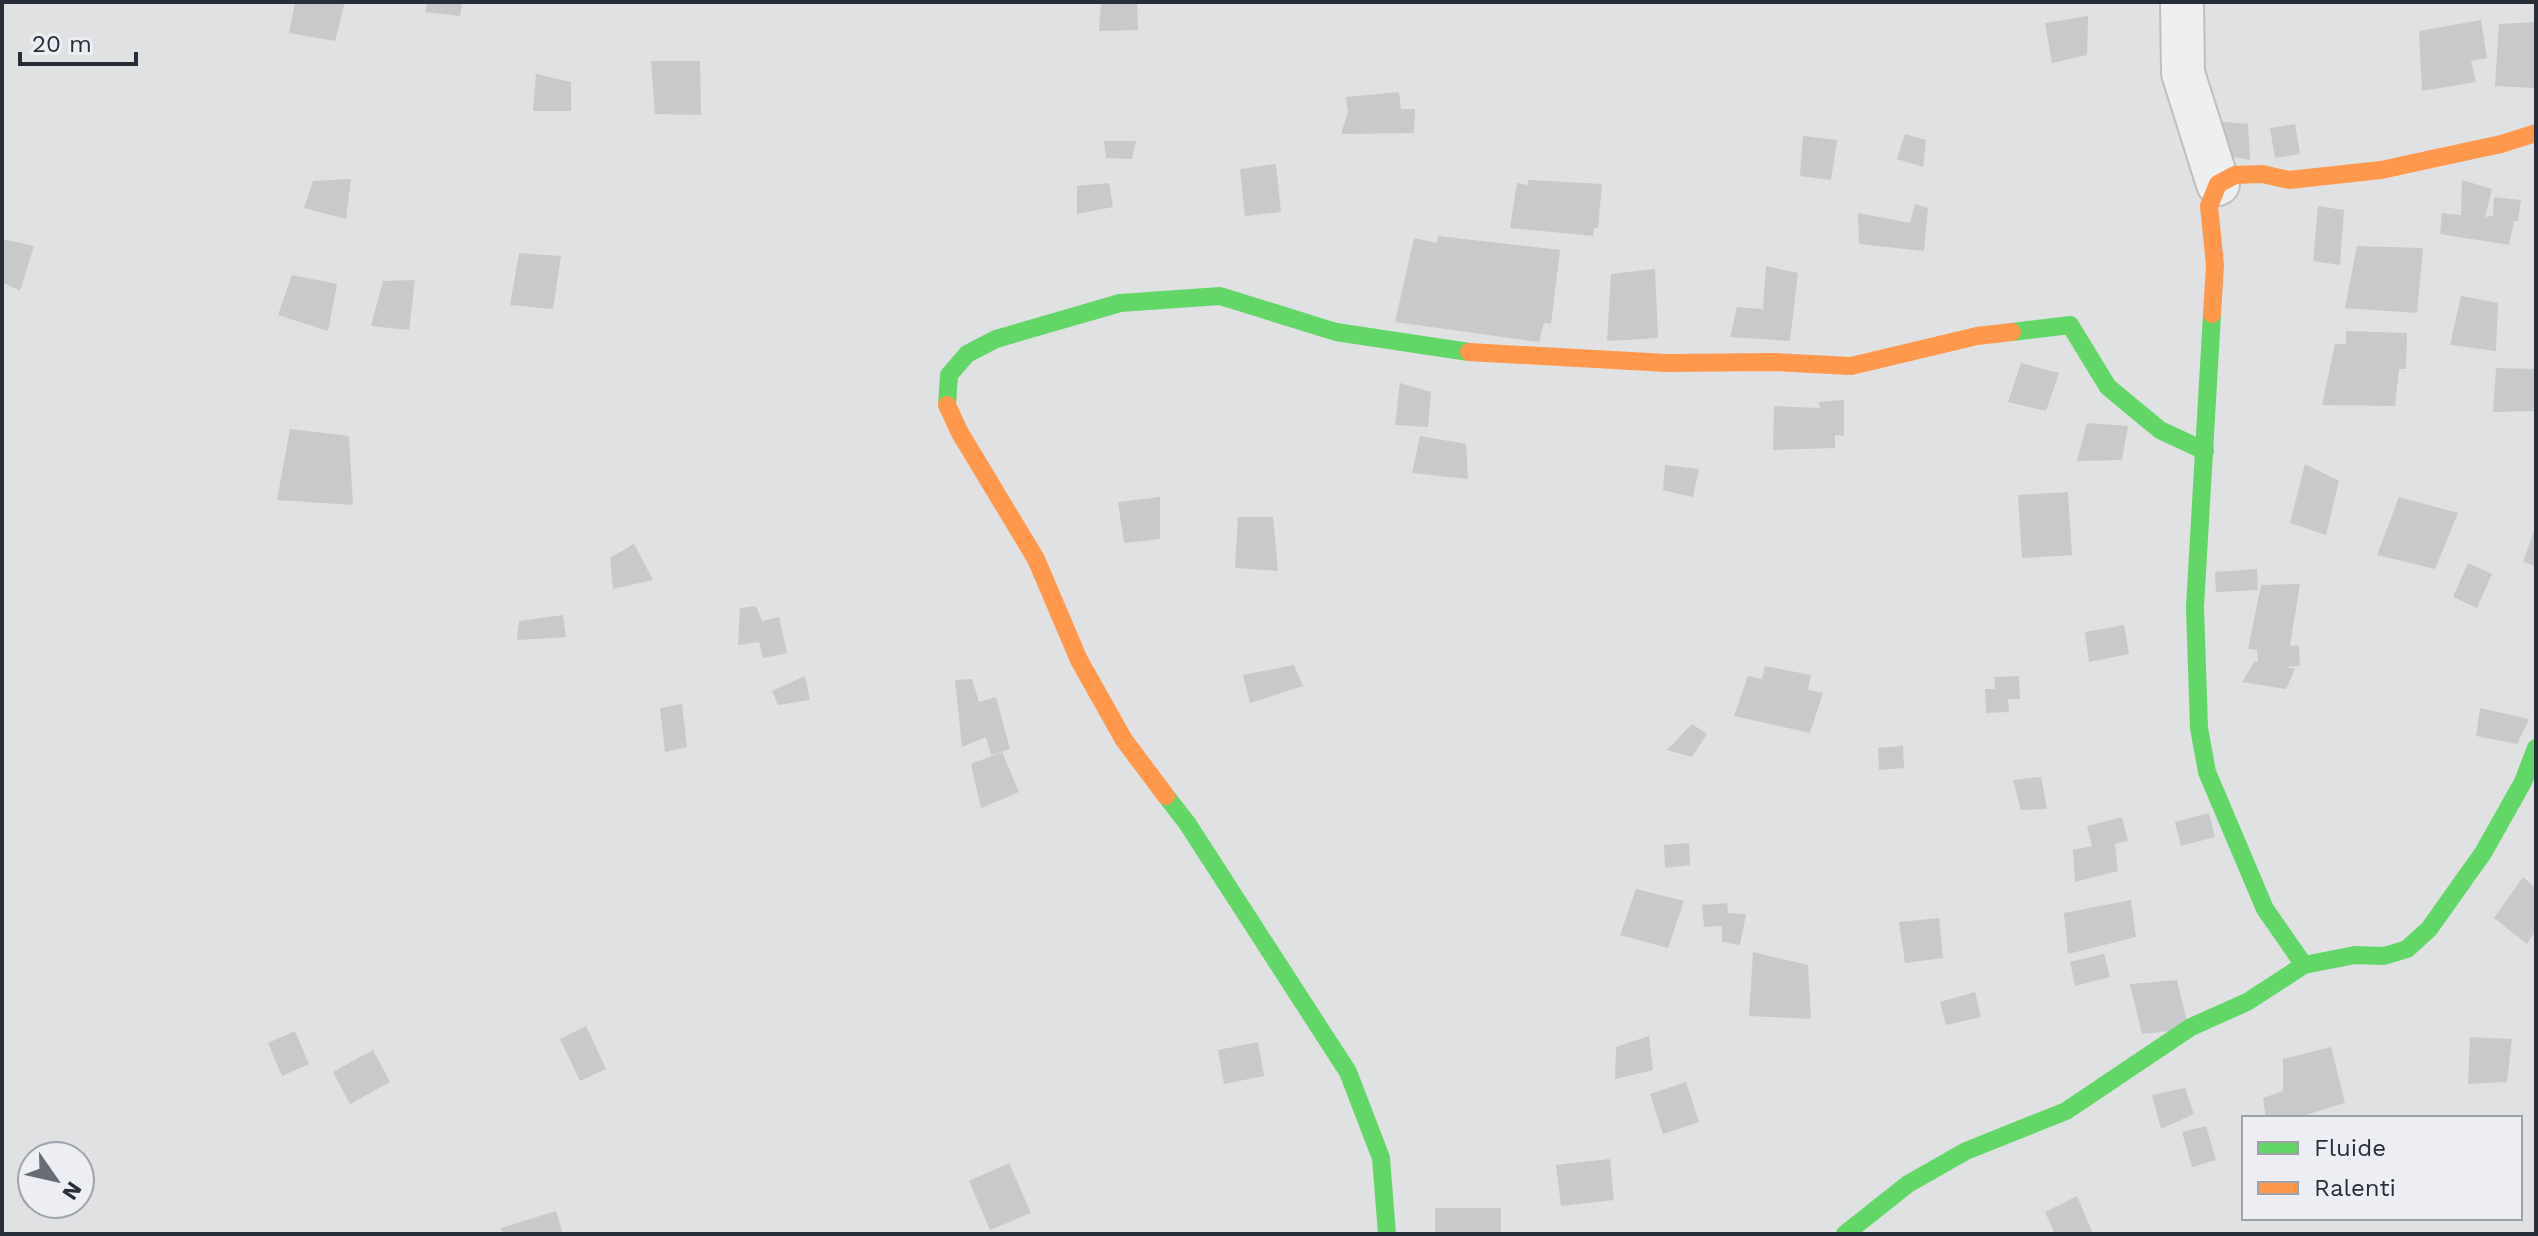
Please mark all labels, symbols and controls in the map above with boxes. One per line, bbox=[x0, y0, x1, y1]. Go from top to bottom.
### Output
scale bar bbox=[20, 16, 136, 66]
text: 20 m bbox=[32, 30, 92, 58]
legend bbox=[2242, 1116, 2522, 1220]
text: Fluide bbox=[2314, 1134, 2386, 1162]
north arrow bbox=[16, 1140, 96, 1220]
text: Ralenti bbox=[2314, 1174, 2396, 1202]
text: N bbox=[57, 1177, 87, 1205]

